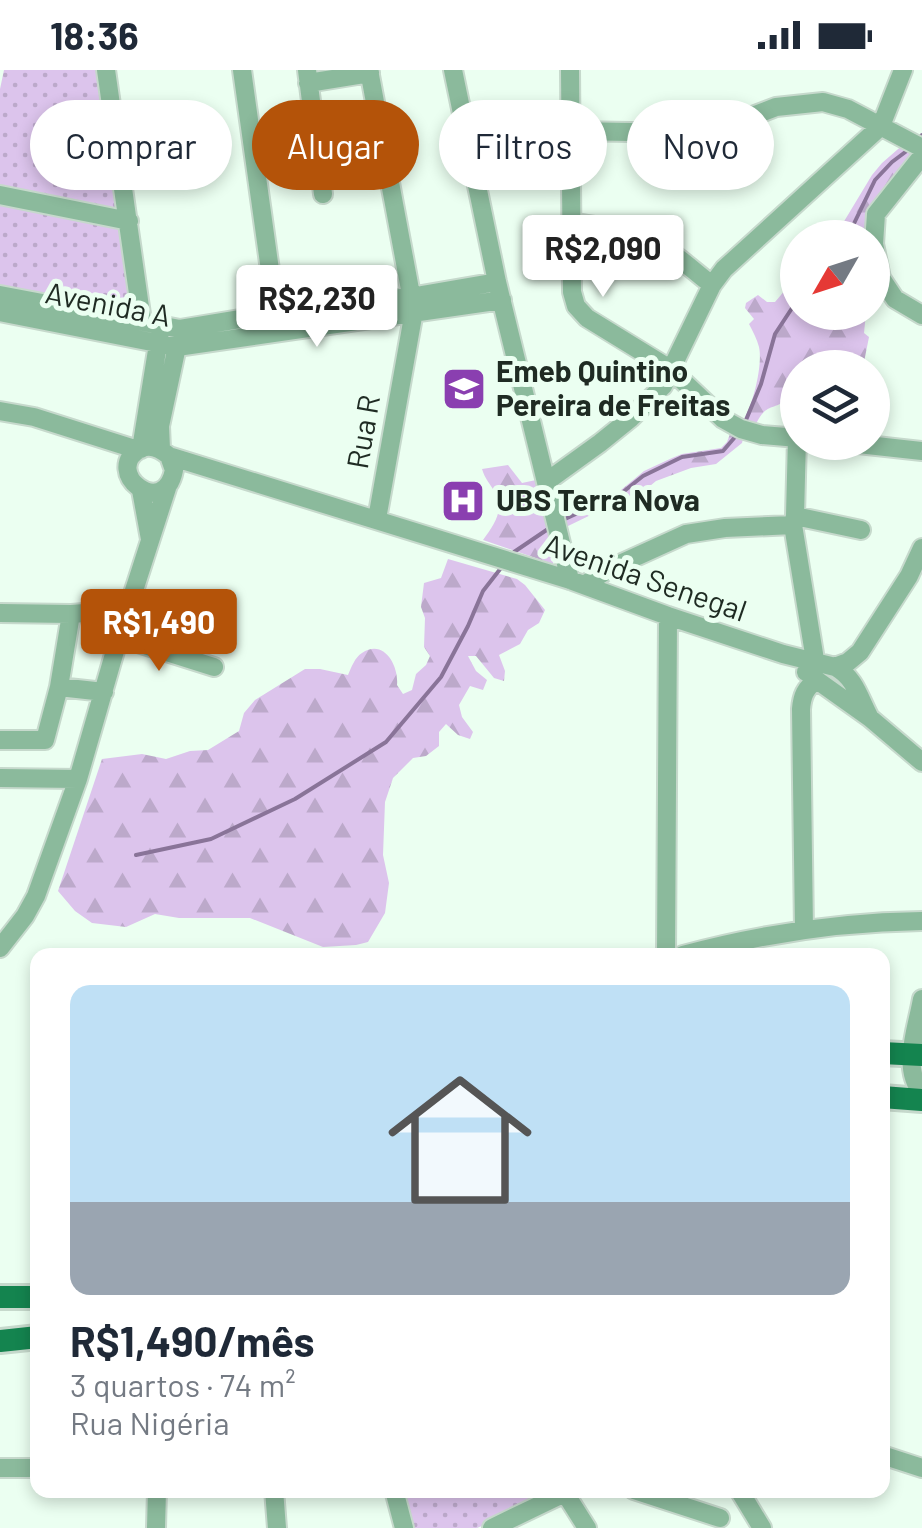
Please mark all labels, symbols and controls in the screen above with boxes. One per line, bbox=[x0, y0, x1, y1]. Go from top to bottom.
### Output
text: 18:36 bbox=[50, 12, 139, 58]
chip: Comprar bbox=[30, 100, 232, 190]
chip: Alugar bbox=[252, 100, 419, 190]
chip: Filtros bbox=[439, 100, 607, 190]
chip: Novo bbox=[627, 100, 774, 190]
pin: R$2,090 bbox=[511, 215, 695, 300]
north arrow bbox=[780, 220, 890, 330]
map controls bbox=[780, 220, 890, 460]
text: R$2,090 bbox=[545, 228, 662, 266]
pin: R$2,230 bbox=[225, 265, 409, 350]
street label: Avenida A bbox=[43, 273, 174, 333]
text: R$2,230 bbox=[258, 278, 376, 316]
button: layers bbox=[780, 350, 890, 460]
place label: Emeb Quintino Pereira de Freitas bbox=[496, 352, 730, 422]
school or university icon: Emeb Quintino Pereira de Freitas bbox=[441, 366, 487, 412]
street label: Rua R bbox=[338, 392, 386, 471]
hospital icon: UBS Terra Nova bbox=[440, 478, 486, 524]
place label: UBS Terra Nova bbox=[496, 481, 700, 517]
street label: Avenida Senegal bbox=[539, 525, 752, 628]
pin: R$1,490 bbox=[67, 589, 251, 674]
text: R$1,490 bbox=[103, 602, 215, 640]
icon: home bbox=[370, 1050, 550, 1230]
text: R$1,490/mês bbox=[70, 1315, 315, 1365]
text: 3 quartos · 74 m² bbox=[70, 1365, 296, 1403]
text: Rua Nigéria bbox=[70, 1403, 230, 1441]

